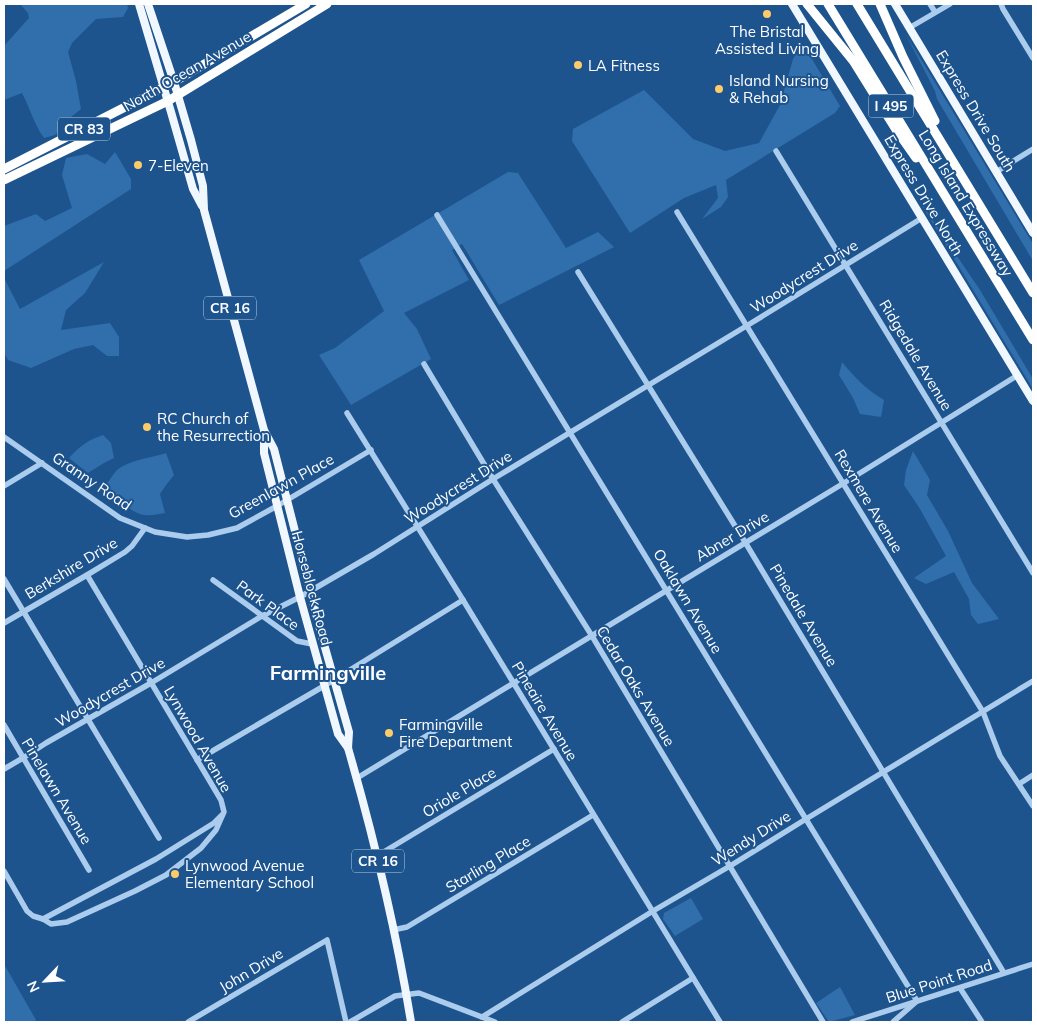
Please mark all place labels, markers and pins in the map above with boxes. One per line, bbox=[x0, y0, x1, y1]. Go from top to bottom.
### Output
marker: The Bristal Assisted Living bbox=[761, 8, 773, 20]
place label: The Bristal Assisted Living bbox=[715, 22, 819, 58]
place label: LA Fitness bbox=[588, 56, 660, 75]
marker: LA Fitness bbox=[572, 59, 584, 71]
place label: Island Nursing & Rehab bbox=[729, 71, 829, 107]
marker: Island Nursing & Rehab bbox=[713, 83, 725, 95]
place label: 7-Eleven bbox=[148, 156, 209, 175]
marker: 7-Eleven bbox=[132, 159, 144, 171]
place label: RC Church of the Resurrection bbox=[157, 409, 270, 445]
marker: RC Church of the Resurrection bbox=[141, 421, 153, 433]
place label: Farmingville Fire Department bbox=[399, 715, 512, 751]
marker: Farmingville Fire Department bbox=[383, 727, 395, 739]
place label: Lynwood Avenue Elementary School bbox=[185, 856, 314, 892]
marker: Lynwood Avenue Elementary School bbox=[169, 868, 181, 880]

